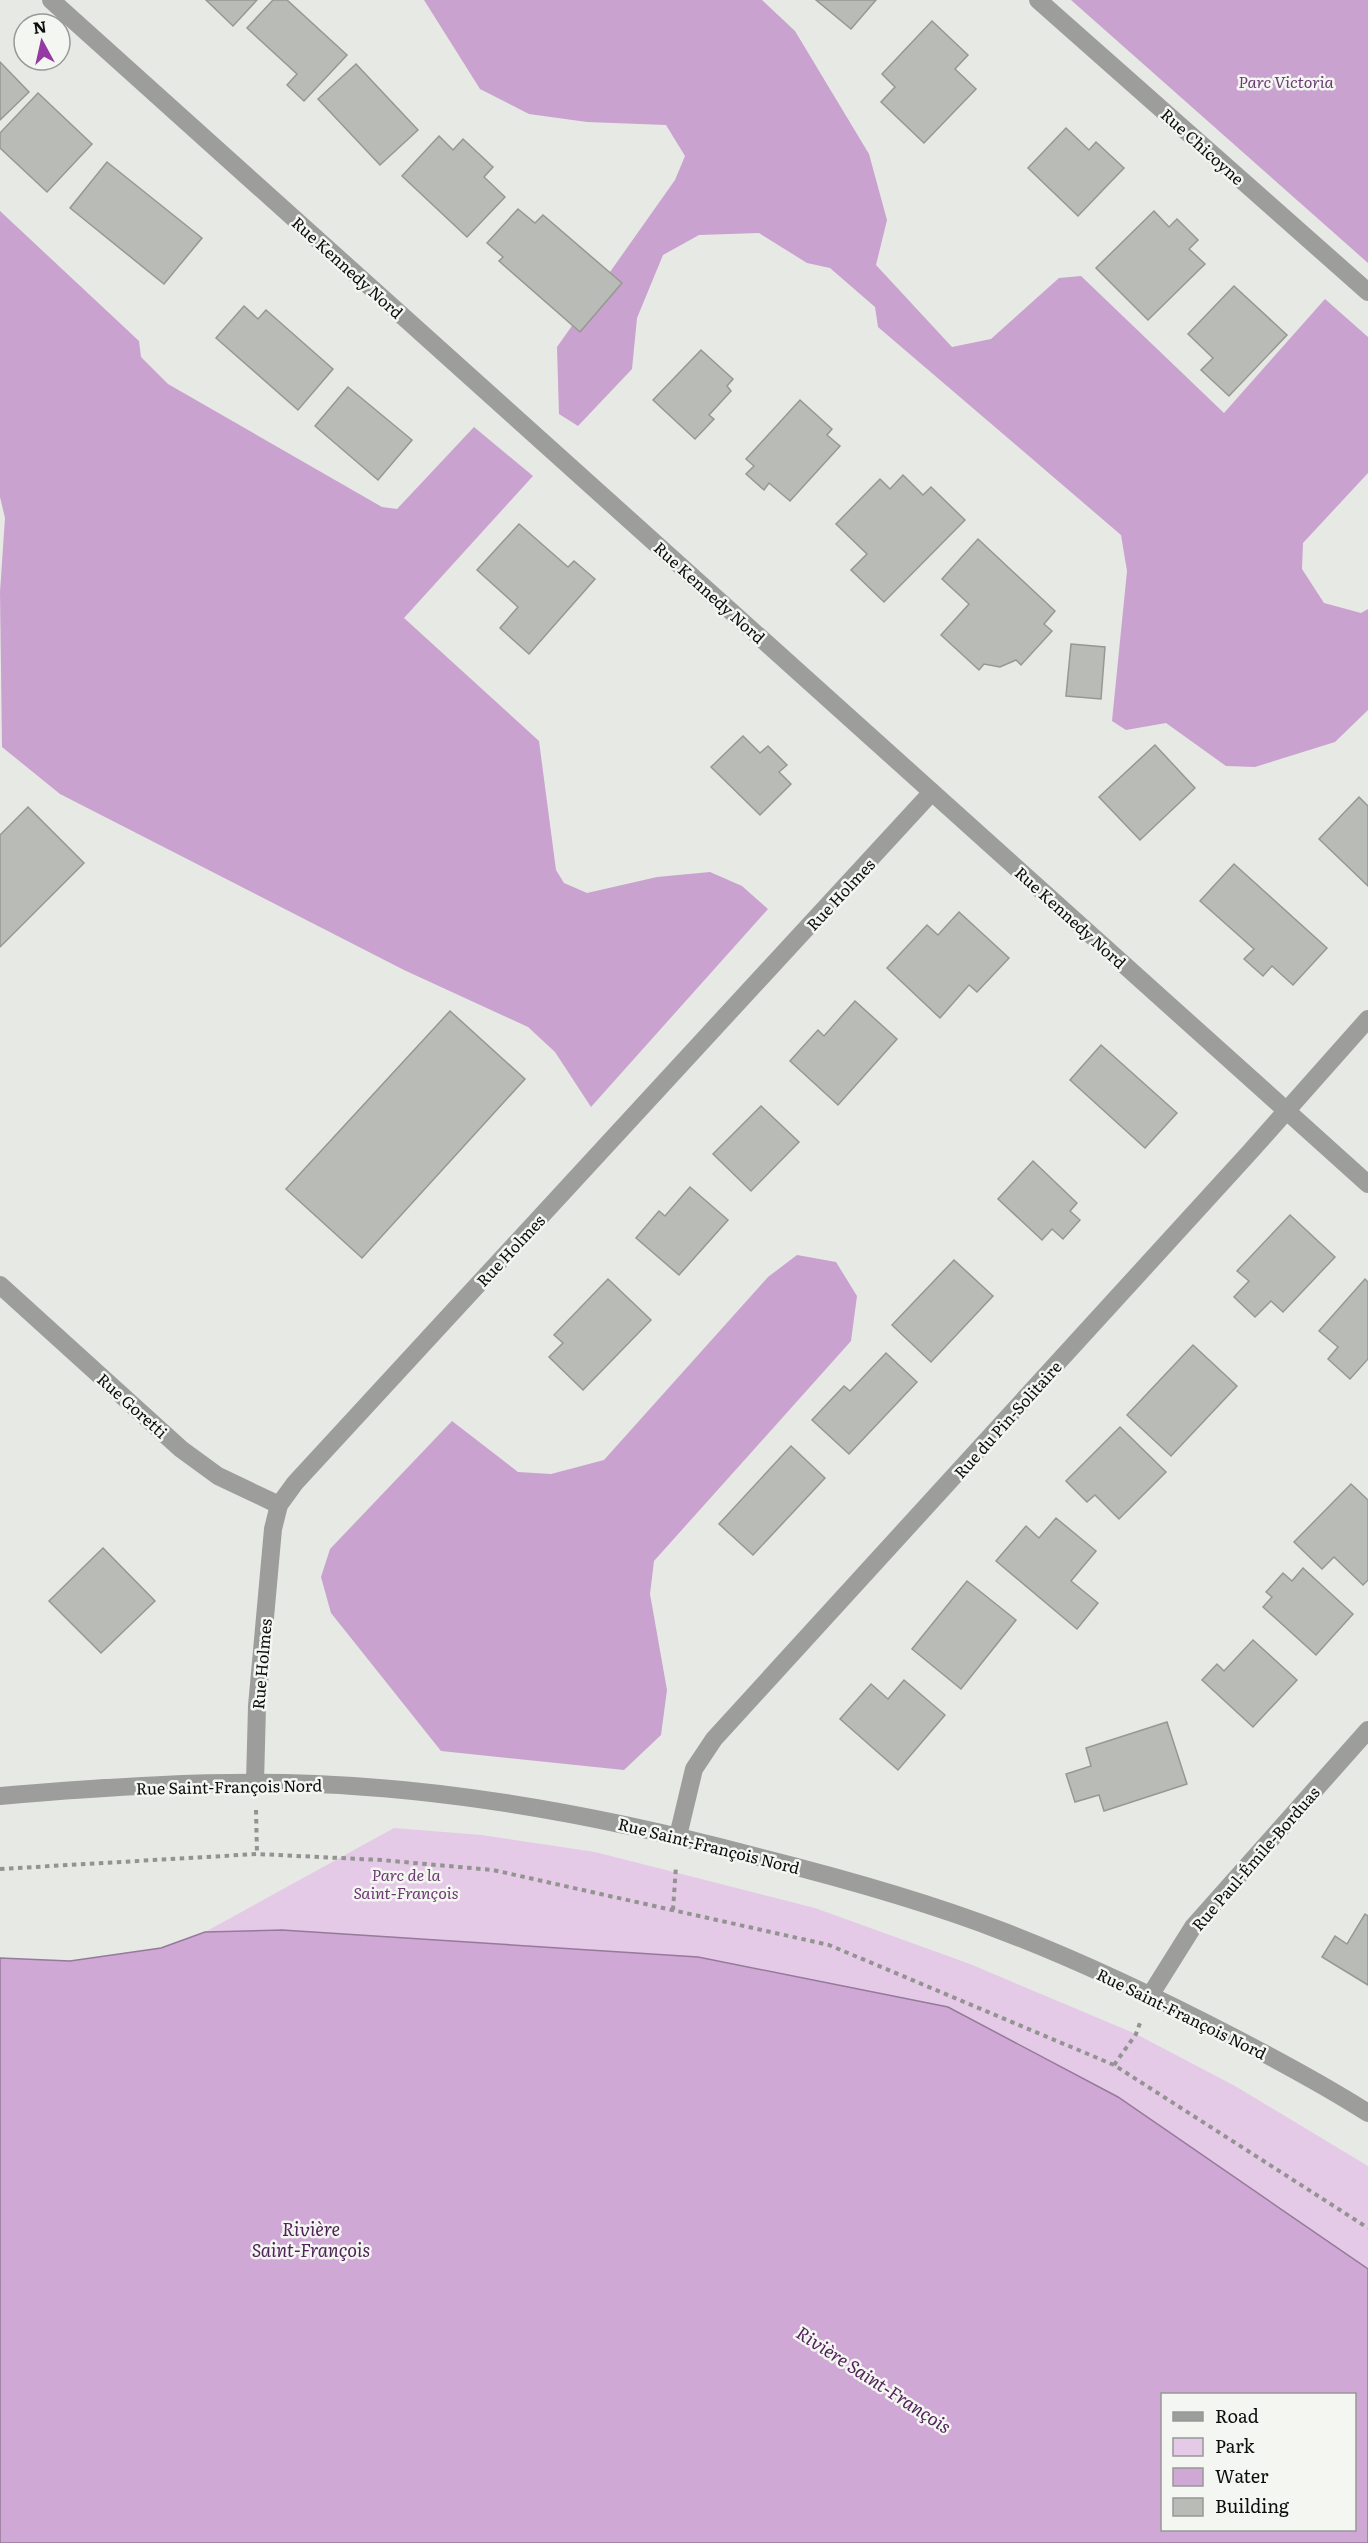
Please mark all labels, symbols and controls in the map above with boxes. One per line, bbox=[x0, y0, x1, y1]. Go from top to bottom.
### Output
north arrow bbox=[12, 12, 72, 72]
text: N bbox=[31, 13, 48, 39]
park label: Parc Victoria bbox=[1238, 69, 1335, 93]
street label: Rue Chicoyne bbox=[1156, 102, 1250, 190]
street label: Rue Kennedy Nord bbox=[287, 210, 409, 324]
street label: Rue Kennedy Nord bbox=[649, 535, 771, 649]
street label: Rue Holmes bbox=[800, 853, 880, 935]
street label: Rue Kennedy Nord bbox=[1010, 860, 1132, 974]
street label: Rue Holmes bbox=[470, 1209, 550, 1291]
street label: Rue du Pin-Solitaire bbox=[948, 1355, 1066, 1483]
street label: Rue Goretti bbox=[92, 1367, 174, 1443]
street label: Rue Holmes bbox=[245, 1618, 277, 1710]
street label: Rue Saint-François Nord bbox=[136, 1772, 322, 1800]
street label: Rue Paul-Émile-Borduas bbox=[1185, 1781, 1325, 1935]
street label: Rue Saint-François Nord bbox=[616, 1811, 802, 1879]
park label: Parc de la Saint-François bbox=[353, 1862, 459, 1904]
street label: Rue Saint-François Nord bbox=[1093, 1961, 1271, 2065]
water label: Rivière Saint-François bbox=[252, 2215, 370, 2263]
water label: Rivière Saint-François bbox=[791, 2319, 957, 2439]
legend bbox=[1161, 2393, 1356, 2531]
text: Road bbox=[1215, 2402, 1259, 2429]
text: Park bbox=[1215, 2432, 1256, 2459]
text: Water bbox=[1215, 2462, 1269, 2489]
text: Building bbox=[1215, 2492, 1290, 2519]

